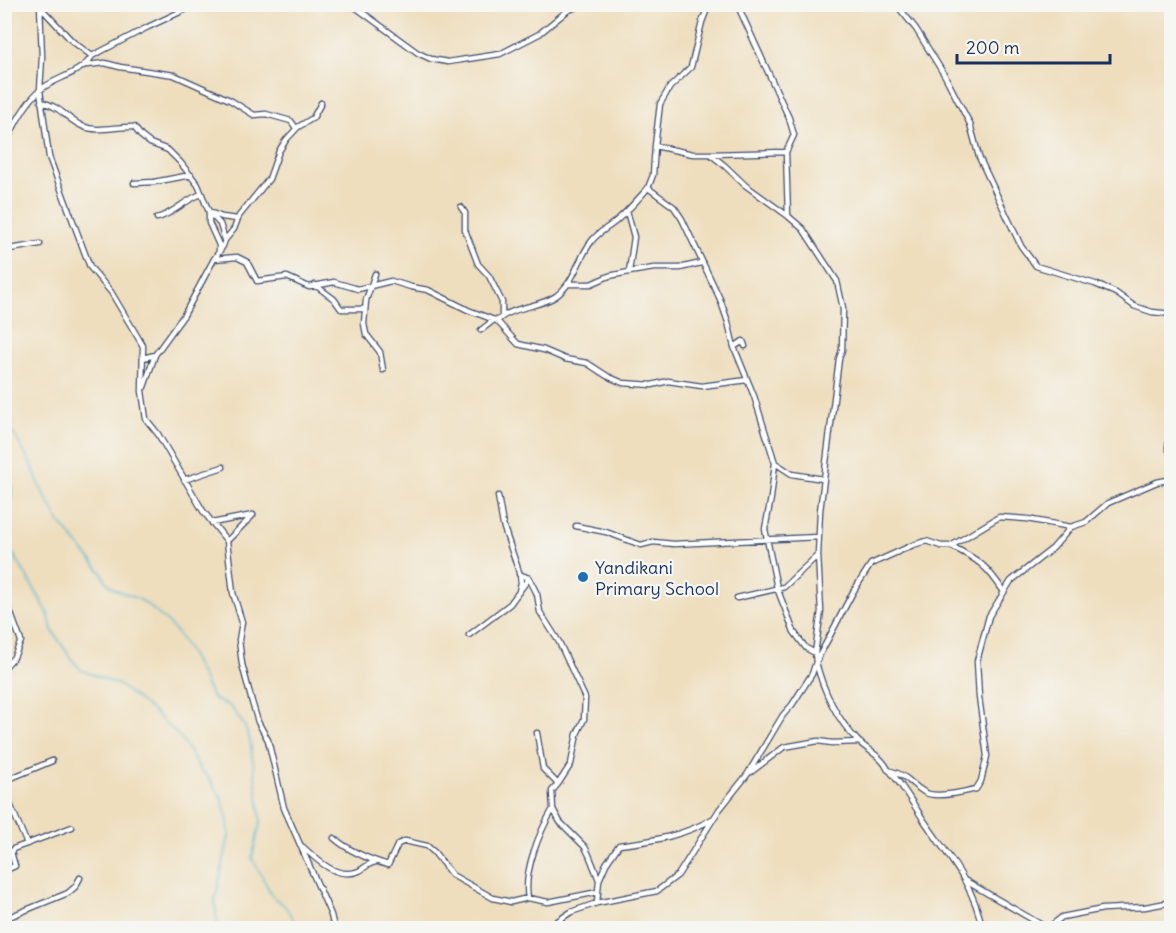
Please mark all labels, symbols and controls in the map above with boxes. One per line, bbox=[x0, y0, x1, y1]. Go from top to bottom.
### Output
scale bar bbox=[957, 27, 1110, 65]
text: 200 m bbox=[966, 36, 1020, 59]
place label: Yandikani Primary School bbox=[595, 556, 719, 600]
marker: Yandikani Primary School bbox=[576, 570, 590, 584]

